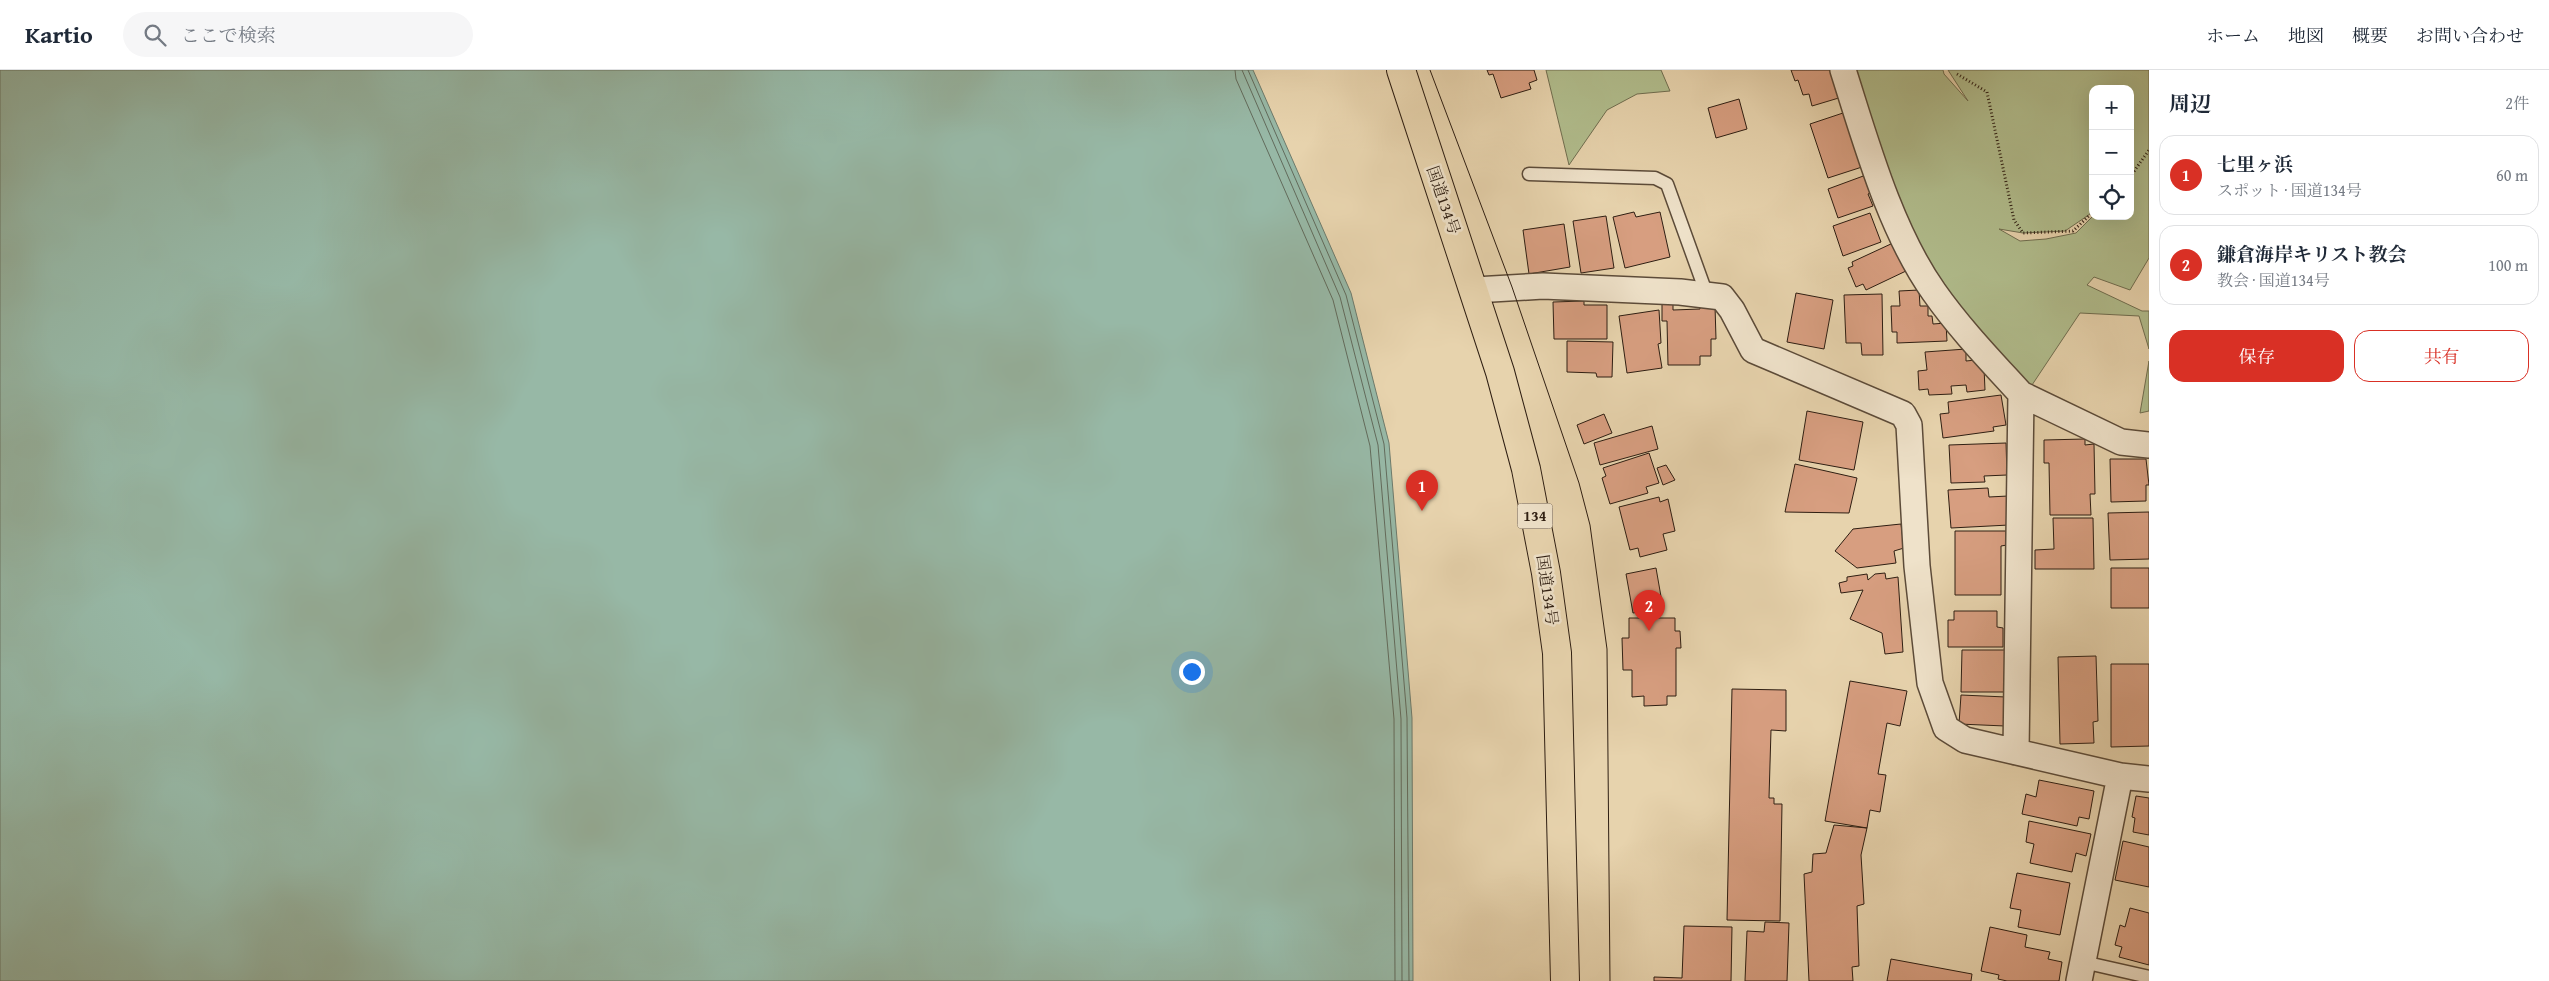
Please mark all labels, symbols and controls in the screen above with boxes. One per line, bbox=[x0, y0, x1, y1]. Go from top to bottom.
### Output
search box bbox=[123, 12, 473, 57]
text: Kartio bbox=[25, 17, 93, 52]
icon: search bbox=[141, 21, 169, 49]
text: ここで検索 bbox=[181, 21, 276, 49]
text: ホーム bbox=[2206, 22, 2260, 49]
text: 地図 bbox=[2288, 22, 2324, 49]
text: 概要 bbox=[2352, 22, 2388, 49]
text: お問い合わせ bbox=[2416, 22, 2524, 49]
map controls bbox=[2089, 85, 2134, 220]
button: + bbox=[2089, 85, 2134, 130]
text: 周辺 bbox=[2169, 88, 2211, 119]
text: 2件 bbox=[2505, 91, 2529, 115]
button: − bbox=[2089, 130, 2134, 175]
text: 七里ヶ浜 bbox=[2217, 150, 2293, 178]
street label: 国道134号 bbox=[1421, 162, 1467, 238]
text: 1 bbox=[2182, 163, 2190, 187]
text: 60 m bbox=[2496, 163, 2528, 187]
button: locate bbox=[2089, 175, 2134, 220]
text: スポット · 国道134号 bbox=[2217, 178, 2362, 202]
text: 鎌倉海岸キリスト教会 bbox=[2217, 240, 2407, 268]
text: 2 bbox=[2182, 253, 2190, 277]
text: 100 m bbox=[2488, 253, 2528, 277]
text: 教会 · 国道134号 bbox=[2217, 268, 2330, 292]
button: 保存 bbox=[2169, 330, 2344, 382]
button: 共有 bbox=[2354, 330, 2529, 382]
pin: 1 bbox=[1406, 470, 1438, 511]
road number: 134 bbox=[1518, 504, 1552, 528]
street label: 国道134号 bbox=[1531, 553, 1565, 627]
pin: 2 bbox=[1633, 590, 1665, 631]
your location bbox=[1179, 659, 1205, 685]

